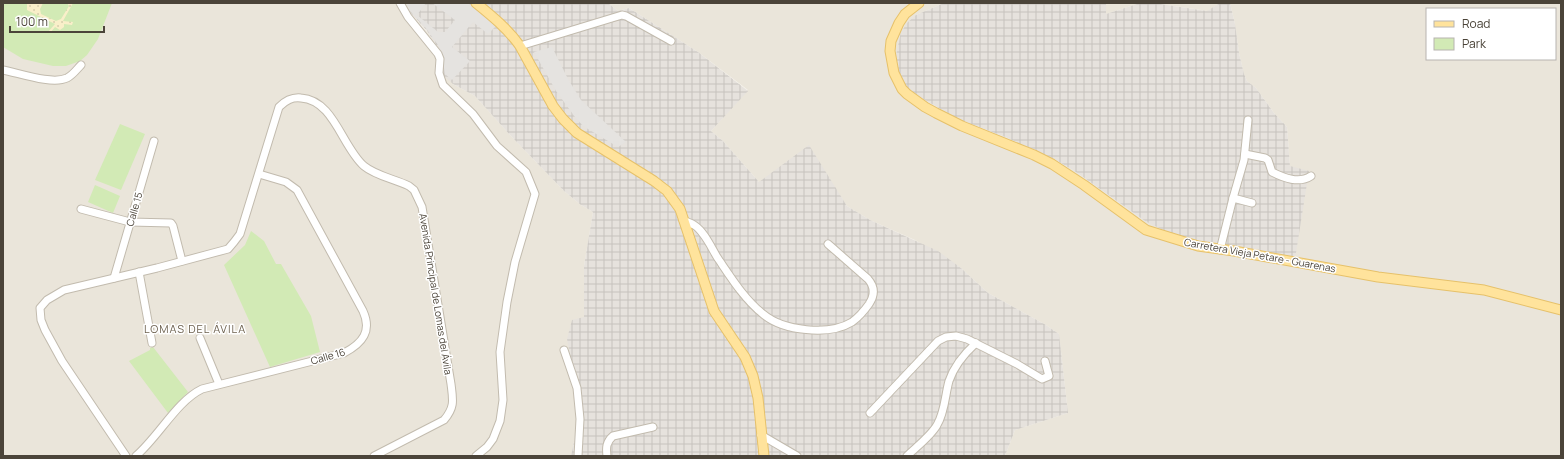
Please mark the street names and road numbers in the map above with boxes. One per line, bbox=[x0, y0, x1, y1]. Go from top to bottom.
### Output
street label: Calle 15 bbox=[122, 190, 146, 228]
street label: Avenida Principal de Lomas del Ávila bbox=[416, 212, 456, 376]
street label: Carretera Vieja Petare - Guarenas bbox=[1183, 235, 1337, 275]
street label: Calle 16 bbox=[309, 344, 347, 368]

